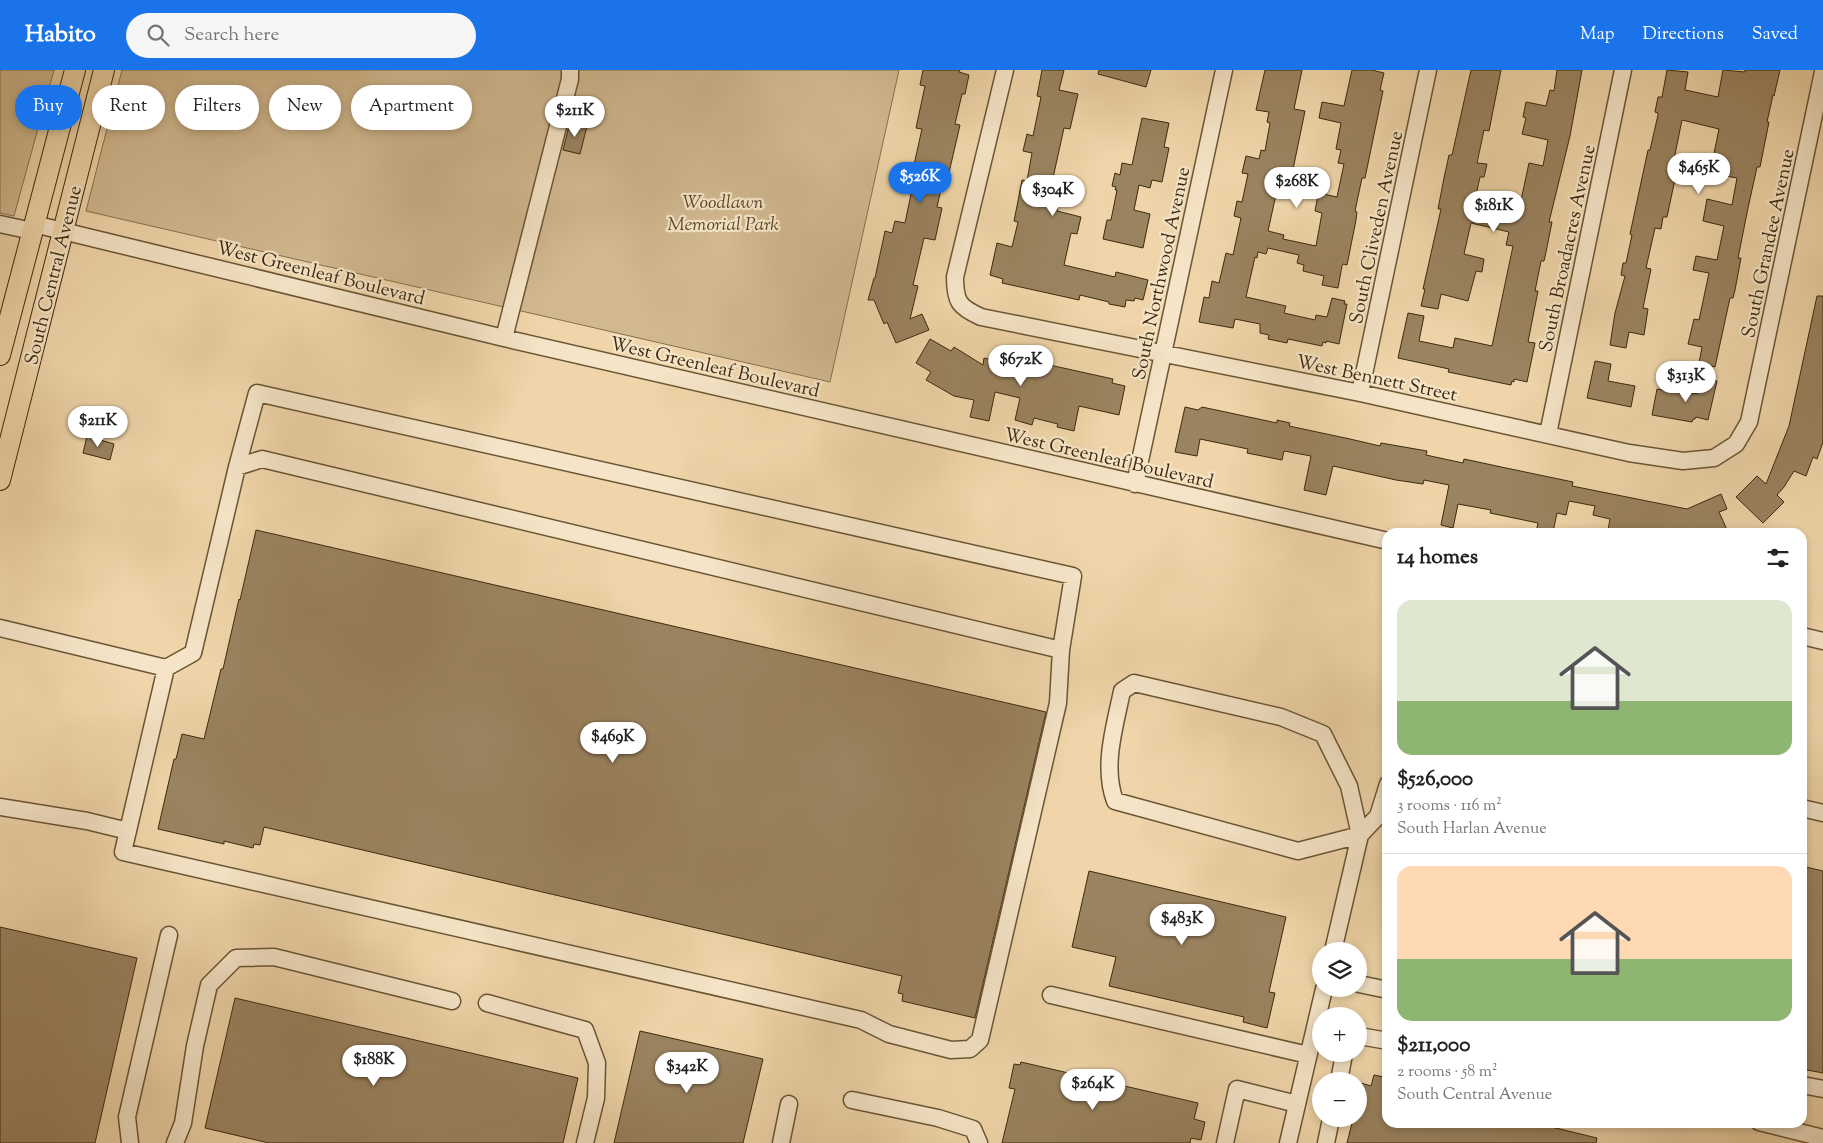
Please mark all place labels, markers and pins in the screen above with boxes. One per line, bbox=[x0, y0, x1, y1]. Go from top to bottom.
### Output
pin: $211K bbox=[540, 96, 610, 138]
pin: $465K bbox=[1664, 152, 1734, 195]
pin: $526K bbox=[885, 162, 955, 204]
pin: $268K bbox=[1262, 166, 1332, 209]
pin: $304K bbox=[1018, 174, 1088, 217]
pin: $181K bbox=[1459, 190, 1529, 233]
pin: $672K bbox=[986, 344, 1056, 387]
pin: $313K bbox=[1651, 360, 1721, 403]
pin: $211K bbox=[63, 406, 133, 448]
pin: $469K bbox=[578, 722, 648, 764]
pin: $483K bbox=[1147, 904, 1217, 946]
pin: $188K bbox=[339, 1044, 409, 1087]
pin: $342K bbox=[652, 1052, 722, 1094]
pin: $264K bbox=[1058, 1068, 1128, 1111]

